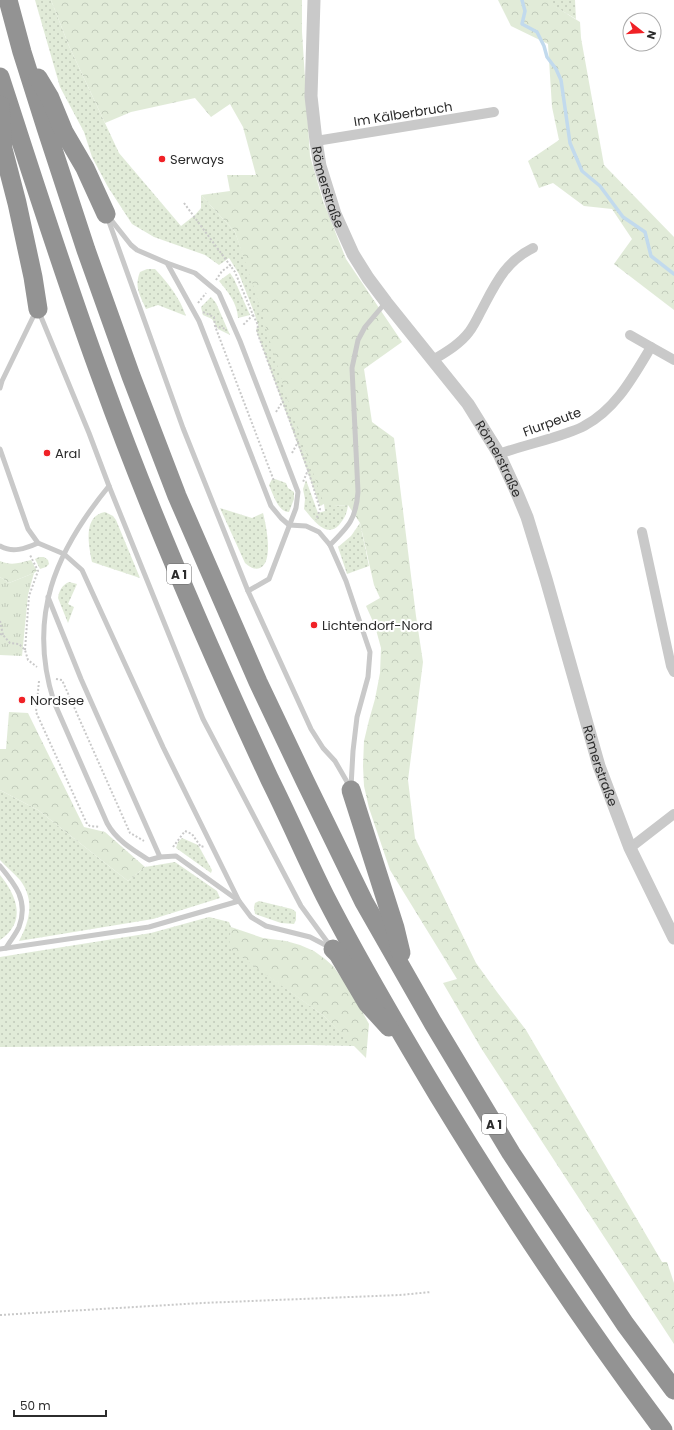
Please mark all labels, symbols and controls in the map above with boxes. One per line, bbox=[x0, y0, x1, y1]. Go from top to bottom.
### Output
north arrow bbox=[622, 12, 662, 52]
text: N bbox=[643, 29, 660, 41]
street label: Im Kälberbruch bbox=[352, 97, 454, 131]
street label: Römerstraße bbox=[307, 145, 350, 231]
place label: Serways bbox=[170, 150, 224, 169]
marker: Serways bbox=[157, 154, 167, 164]
street label: Flurpeute bbox=[520, 403, 584, 441]
street label: Römerstraße bbox=[471, 417, 527, 500]
place label: Aral bbox=[55, 444, 81, 463]
marker: Aral bbox=[42, 448, 52, 458]
road number: A 1 bbox=[167, 564, 191, 584]
place label: Lichtendorf-Nord bbox=[322, 616, 433, 635]
marker: Lichtendorf-Nord bbox=[309, 620, 319, 630]
place label: Nordsee bbox=[30, 691, 84, 710]
marker: Nordsee bbox=[17, 695, 27, 705]
street label: Römerstraße bbox=[578, 723, 623, 809]
road number: A 1 bbox=[482, 1114, 506, 1134]
scale bar bbox=[14, 1392, 106, 1418]
text: 50 m bbox=[20, 1397, 51, 1414]

